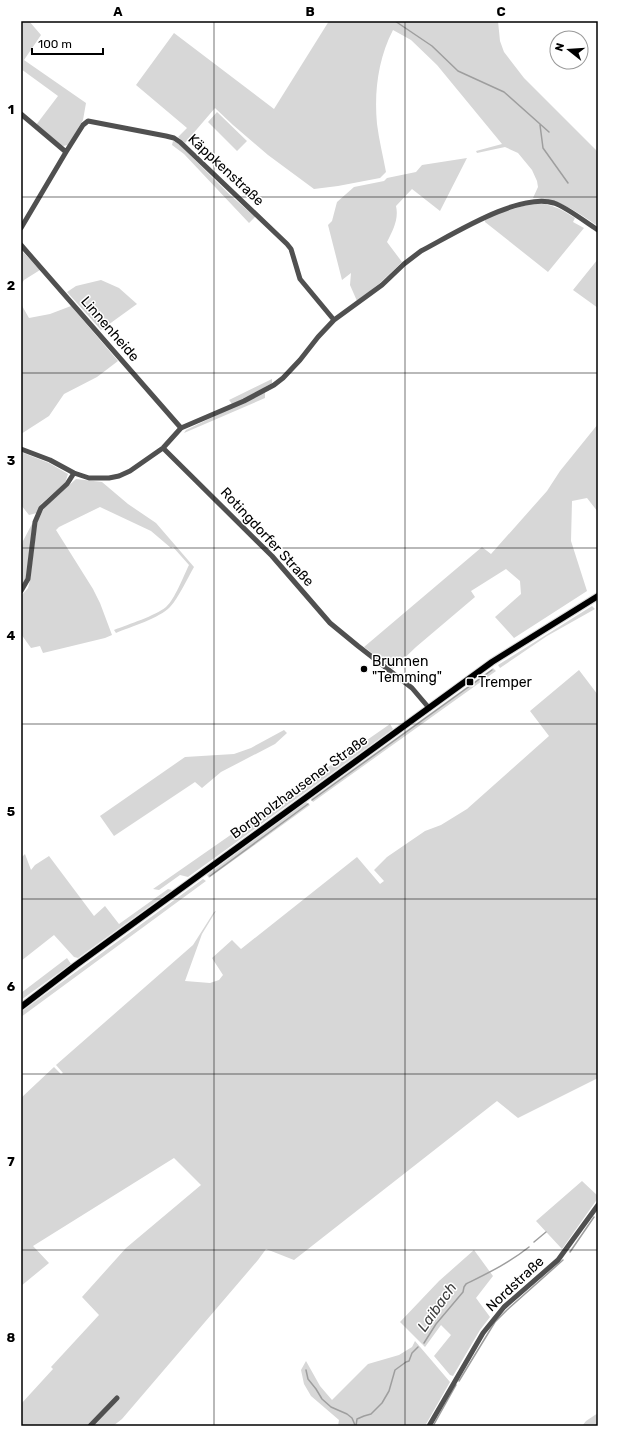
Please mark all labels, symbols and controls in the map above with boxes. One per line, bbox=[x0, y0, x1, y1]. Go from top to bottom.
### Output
text: A bbox=[113, 4, 123, 19]
text: B bbox=[305, 4, 315, 19]
text: C bbox=[496, 4, 506, 19]
scale bar bbox=[32, 30, 103, 56]
north arrow bbox=[549, 30, 589, 70]
text: 100 m bbox=[38, 37, 72, 51]
text: N bbox=[553, 41, 567, 53]
text: 1 bbox=[8, 102, 14, 117]
street label: Käppkenstraße bbox=[185, 131, 268, 210]
text: 2 bbox=[7, 278, 15, 293]
street label: Linnenheide bbox=[77, 293, 143, 365]
text: 3 bbox=[7, 453, 16, 468]
street label: Rotingdorfer Straße bbox=[217, 484, 317, 590]
text: 4 bbox=[7, 628, 16, 643]
place label: Brunnen "Temming" bbox=[372, 653, 442, 686]
marker: Brunnen "Temming" bbox=[359, 664, 369, 674]
place label: Tremper bbox=[478, 674, 533, 691]
marker: Tremper bbox=[465, 677, 475, 687]
street label: Borgholzhausener Straße bbox=[227, 731, 371, 843]
text: 5 bbox=[7, 804, 15, 819]
text: 6 bbox=[7, 979, 16, 994]
text: 7 bbox=[7, 1154, 15, 1169]
street label: Nordstraße bbox=[483, 1253, 548, 1315]
water label: Laibach bbox=[414, 1279, 460, 1335]
text: 8 bbox=[7, 1330, 16, 1345]

